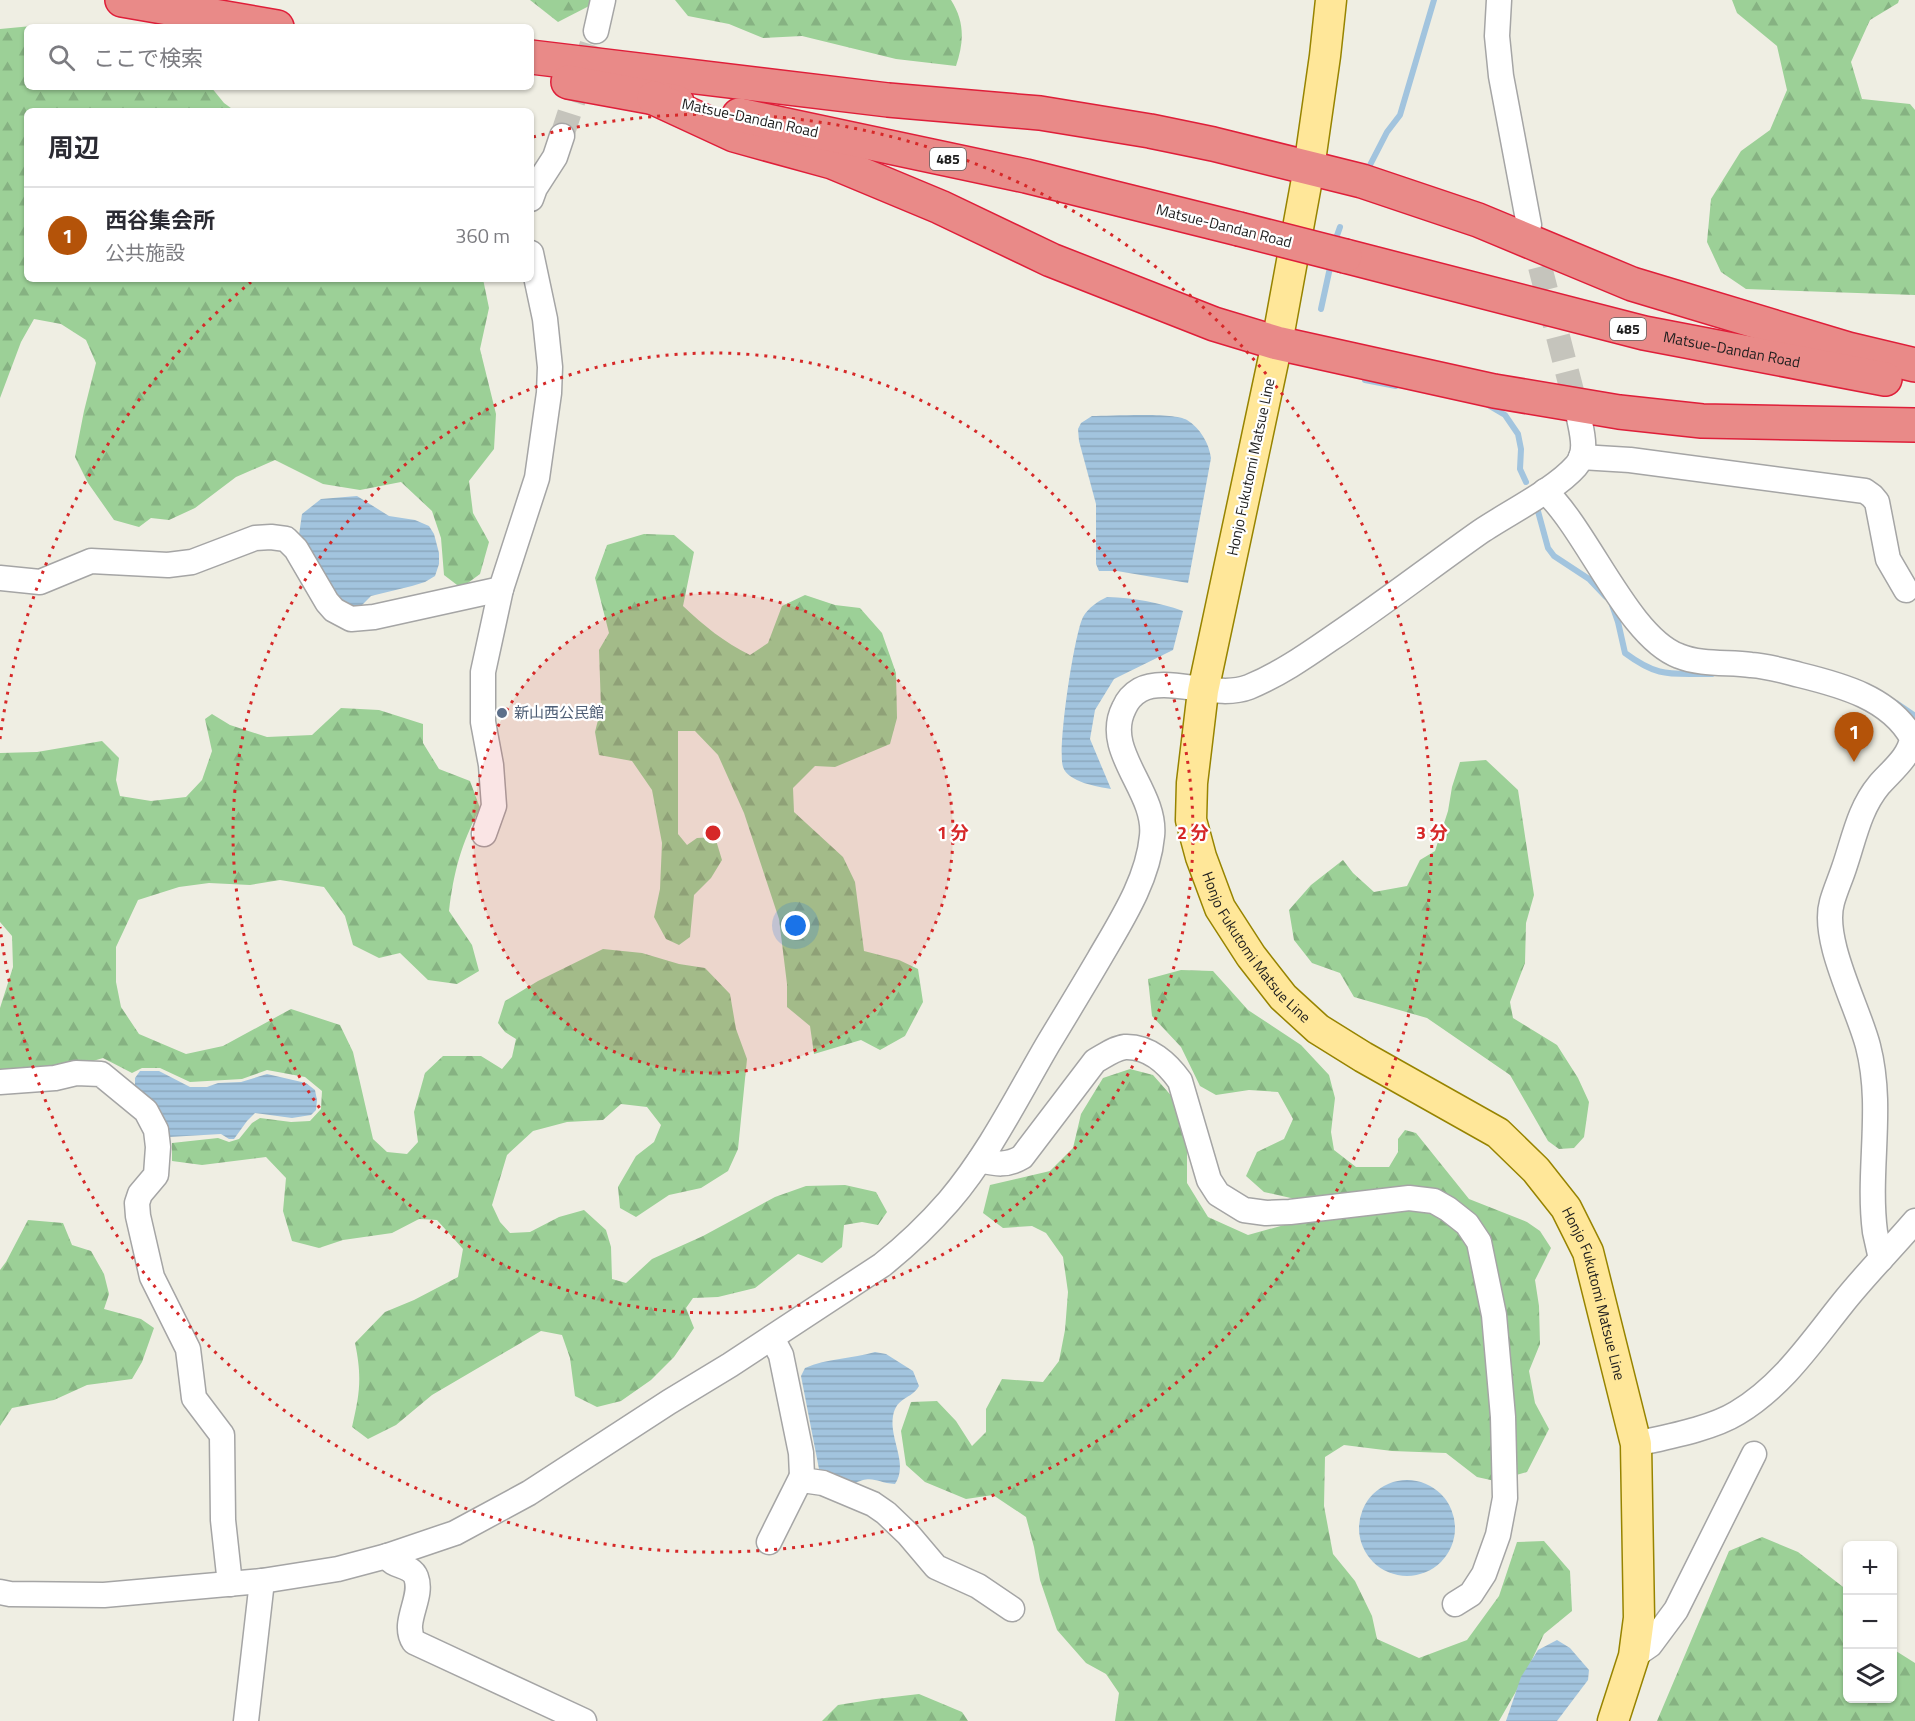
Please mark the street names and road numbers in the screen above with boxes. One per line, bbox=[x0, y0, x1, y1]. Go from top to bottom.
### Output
street label: Matsue-Dandan Road bbox=[680, 92, 820, 143]
road number: 485 bbox=[930, 148, 966, 170]
street label: Matsue-Dandan Road bbox=[1154, 198, 1294, 253]
road number: 485 bbox=[1610, 318, 1646, 340]
street label: Matsue-Dandan Road bbox=[1661, 325, 1802, 374]
street label: Honjo Fukutomi Matsue Line bbox=[1220, 376, 1281, 558]
street label: Honjo Fukutomi Matsue Line bbox=[1196, 868, 1316, 1028]
street label: Honjo Fukutomi Matsue Line bbox=[1556, 1203, 1632, 1383]

